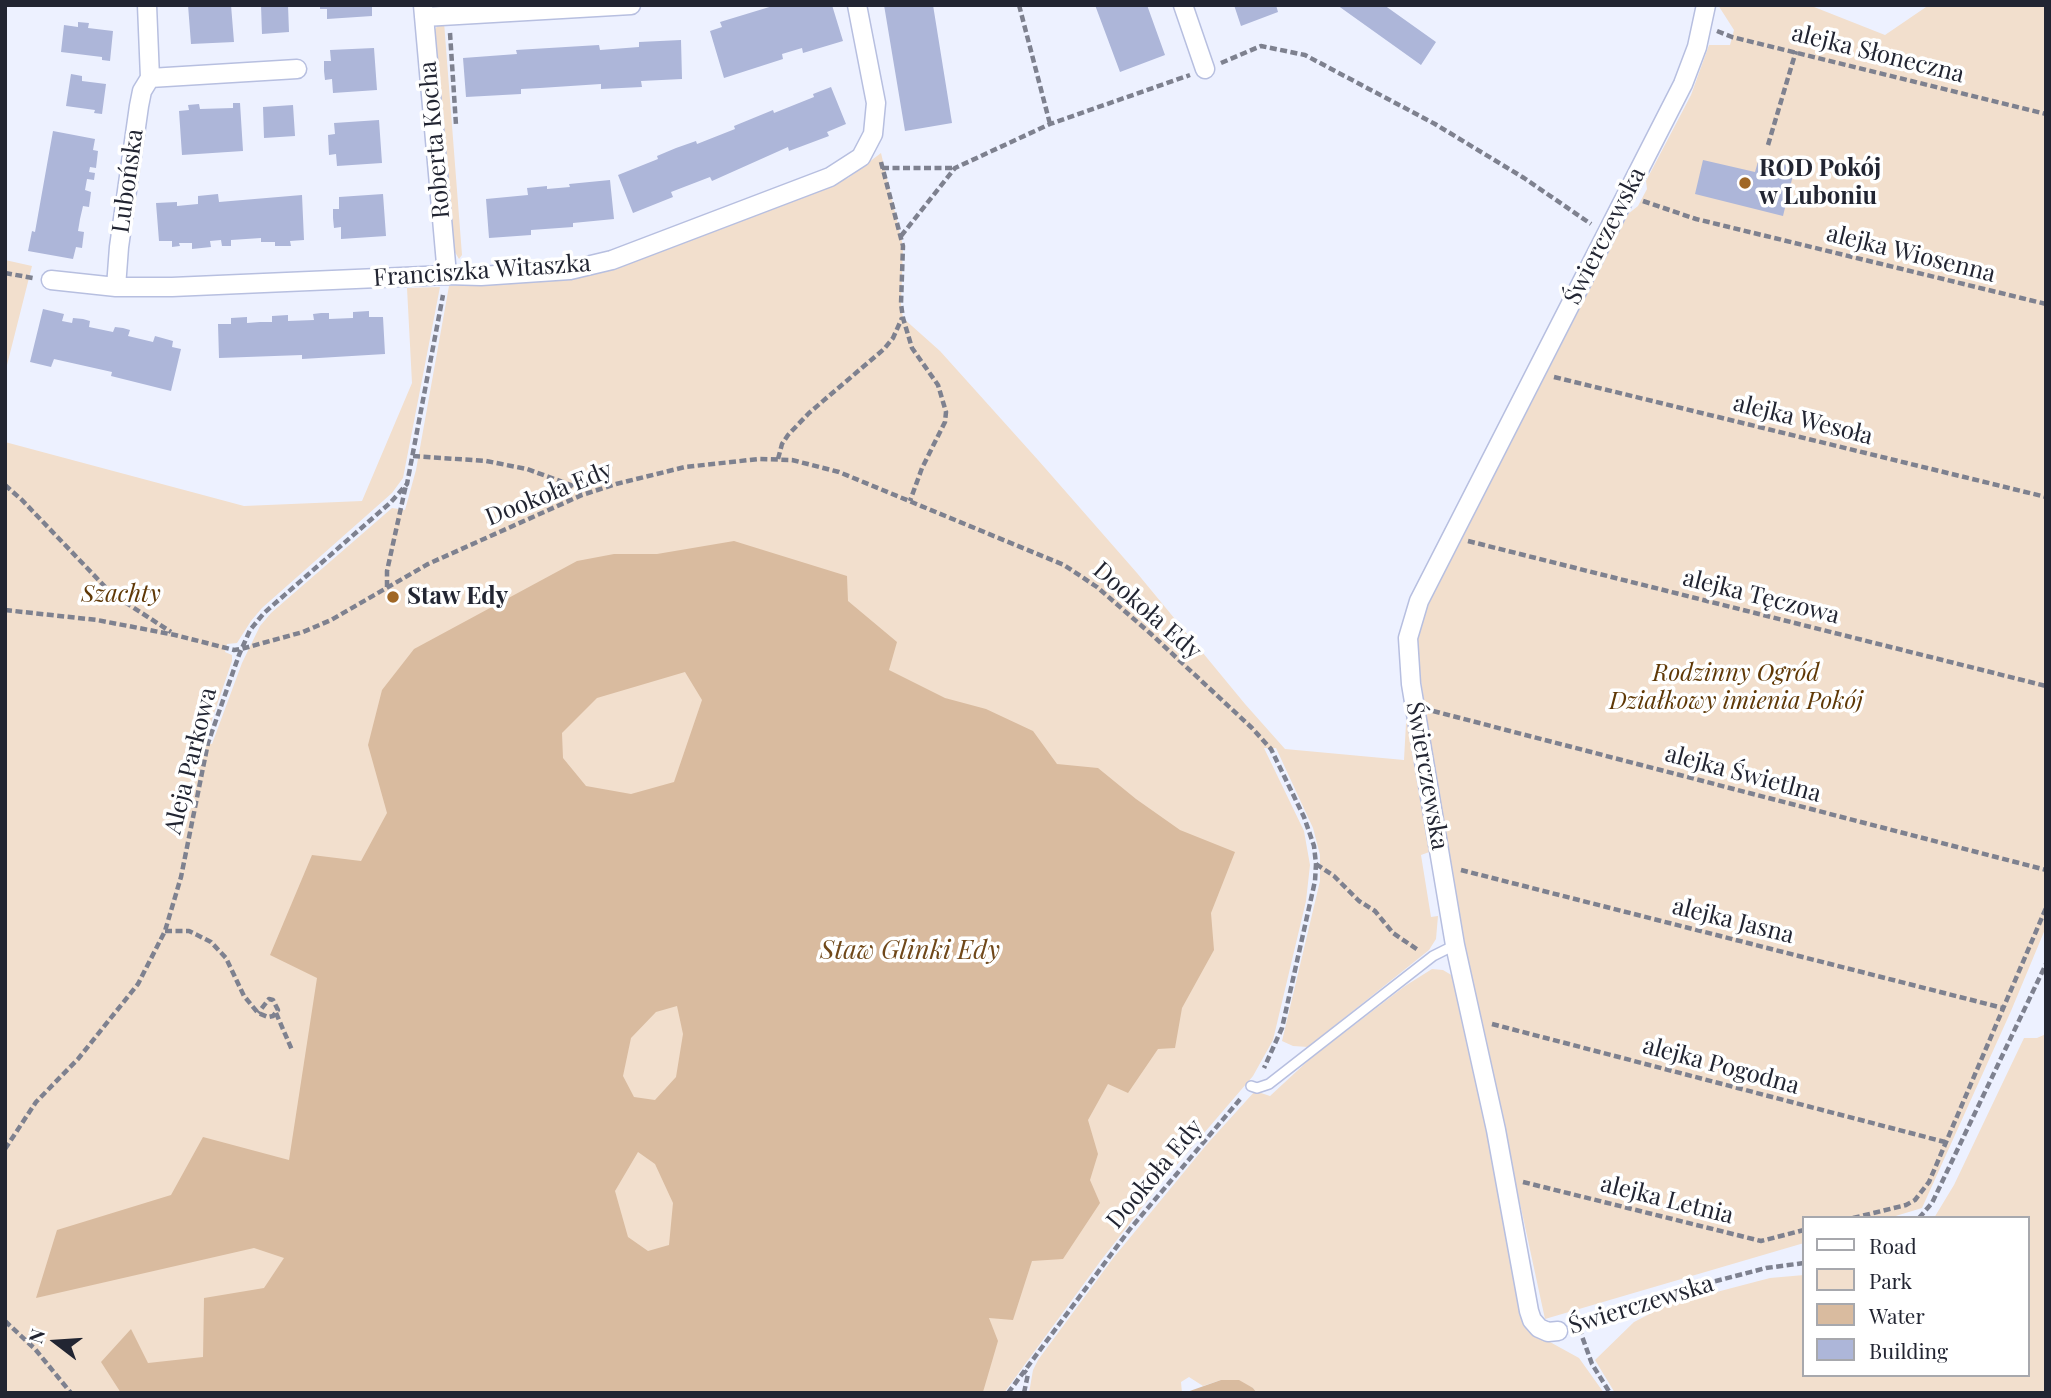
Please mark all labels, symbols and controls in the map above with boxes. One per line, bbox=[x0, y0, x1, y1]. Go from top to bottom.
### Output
street label: alejka Słoneczna bbox=[1789, 19, 1967, 89]
street label: Roberta Kocha bbox=[414, 60, 456, 220]
street label: Lubońska bbox=[106, 127, 150, 235]
place label: ROD Pokój w Luboniu bbox=[1759, 155, 1881, 211]
street label: Świerczewska bbox=[1558, 163, 1652, 309]
marker: ROD Pokój w Luboniu bbox=[1737, 175, 1753, 191]
street label: alejka Wiosenna bbox=[1824, 219, 1998, 289]
street label: Franciszka Witaszka bbox=[372, 249, 592, 293]
street label: alejka Wesoła bbox=[1730, 389, 1876, 451]
street label: Dookoła Edy bbox=[481, 455, 617, 533]
street label: Dookoła Edy bbox=[1087, 556, 1207, 666]
street label: alejka Tęczowa bbox=[1680, 564, 1842, 630]
park label: Szachty bbox=[81, 581, 161, 609]
place label: Staw Edy bbox=[407, 583, 508, 611]
marker: Staw Edy bbox=[385, 589, 401, 605]
park label: Rodzinny Ogród Działkowy imienia Pokój bbox=[1609, 660, 1863, 716]
street label: Aleja Parkowa bbox=[159, 685, 223, 837]
street label: Świerczewska bbox=[1400, 700, 1454, 852]
street label: alejka Świetlna bbox=[1662, 739, 1824, 809]
street label: alejka Jasna bbox=[1669, 892, 1797, 950]
water label: Staw Glinki Edy bbox=[820, 935, 1000, 967]
street label: alejka Pogodna bbox=[1640, 1031, 1802, 1101]
street label: Dookoła Edy bbox=[1101, 1113, 1209, 1235]
street label: alejka Letnia bbox=[1597, 1170, 1737, 1230]
legend bbox=[1802, 1216, 2030, 1377]
text: Road bbox=[1869, 1231, 1917, 1259]
text: Park bbox=[1869, 1266, 1912, 1294]
street label: Świerczewska bbox=[1565, 1269, 1717, 1341]
text: Water bbox=[1869, 1301, 1925, 1329]
north arrow bbox=[21, 1307, 91, 1377]
text: N bbox=[21, 1325, 50, 1346]
text: Building bbox=[1869, 1336, 1948, 1364]

